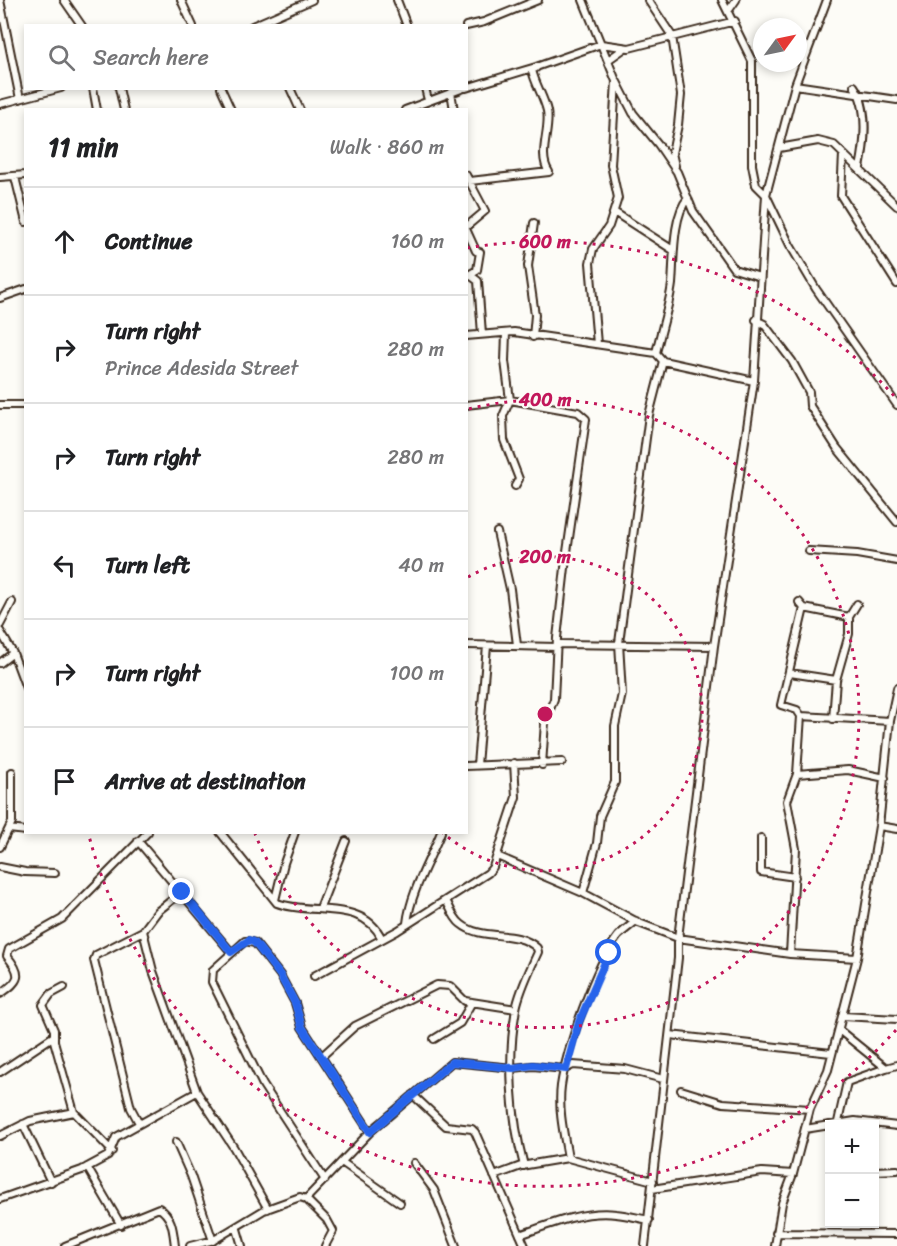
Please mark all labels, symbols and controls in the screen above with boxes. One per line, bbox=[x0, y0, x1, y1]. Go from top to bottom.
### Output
north arrow bbox=[753, 18, 807, 72]
search box bbox=[24, 24, 468, 90]
text: Search here bbox=[93, 38, 209, 77]
icon: search bbox=[45, 41, 78, 74]
text: 11 min bbox=[48, 124, 118, 170]
text: Walk · 860 m bbox=[330, 130, 444, 165]
text: Continue bbox=[105, 222, 193, 261]
text: 160 m bbox=[391, 224, 444, 259]
icon: ahead bbox=[48, 225, 81, 258]
text: 600 m bbox=[518, 226, 571, 258]
text: Turn right bbox=[105, 312, 200, 351]
text: 280 m bbox=[387, 332, 444, 367]
icon: right bbox=[48, 333, 81, 366]
text: Prince Adesida Street bbox=[105, 351, 298, 386]
text: 400 m bbox=[518, 384, 571, 416]
text: Turn right bbox=[105, 438, 200, 477]
text: 280 m bbox=[387, 440, 444, 475]
icon: right bbox=[48, 441, 81, 474]
text: 200 m bbox=[518, 541, 571, 573]
text: Turn left bbox=[105, 546, 190, 585]
text: 40 m bbox=[398, 548, 444, 583]
icon: left bbox=[48, 549, 81, 582]
text: Turn right bbox=[105, 654, 200, 693]
text: 100 m bbox=[390, 656, 444, 691]
icon: right bbox=[48, 657, 81, 690]
centre of rings bbox=[535, 704, 555, 724]
text: Arrive at destination bbox=[105, 762, 306, 801]
icon: arrive bbox=[48, 765, 81, 798]
route end bbox=[168, 878, 194, 904]
route start bbox=[595, 939, 621, 965]
map controls bbox=[825, 1120, 879, 1228]
button: + bbox=[825, 1120, 879, 1174]
button: − bbox=[825, 1174, 879, 1228]

